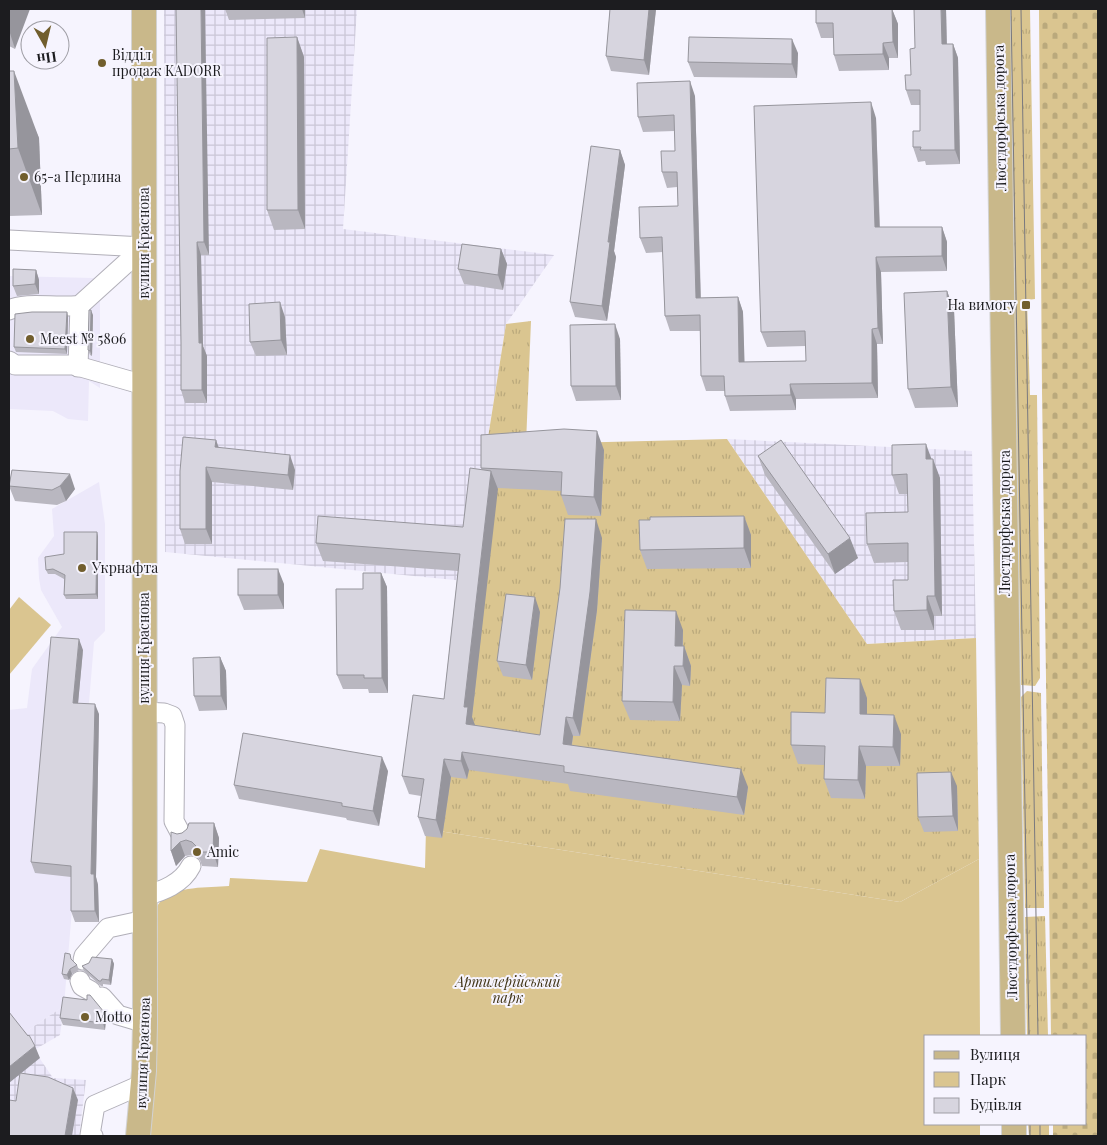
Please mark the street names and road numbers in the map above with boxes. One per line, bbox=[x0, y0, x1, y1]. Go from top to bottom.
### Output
street label: Люстдорфська дорога bbox=[989, 45, 1010, 192]
street label: вулиця Краснова bbox=[134, 187, 153, 299]
street label: Люстдорфська дорога bbox=[995, 450, 1014, 597]
street label: вулиця Краснова bbox=[134, 592, 153, 704]
street label: Люстдорфська дорога bbox=[1000, 854, 1021, 1001]
street label: вулиця Краснова bbox=[131, 997, 154, 1109]

